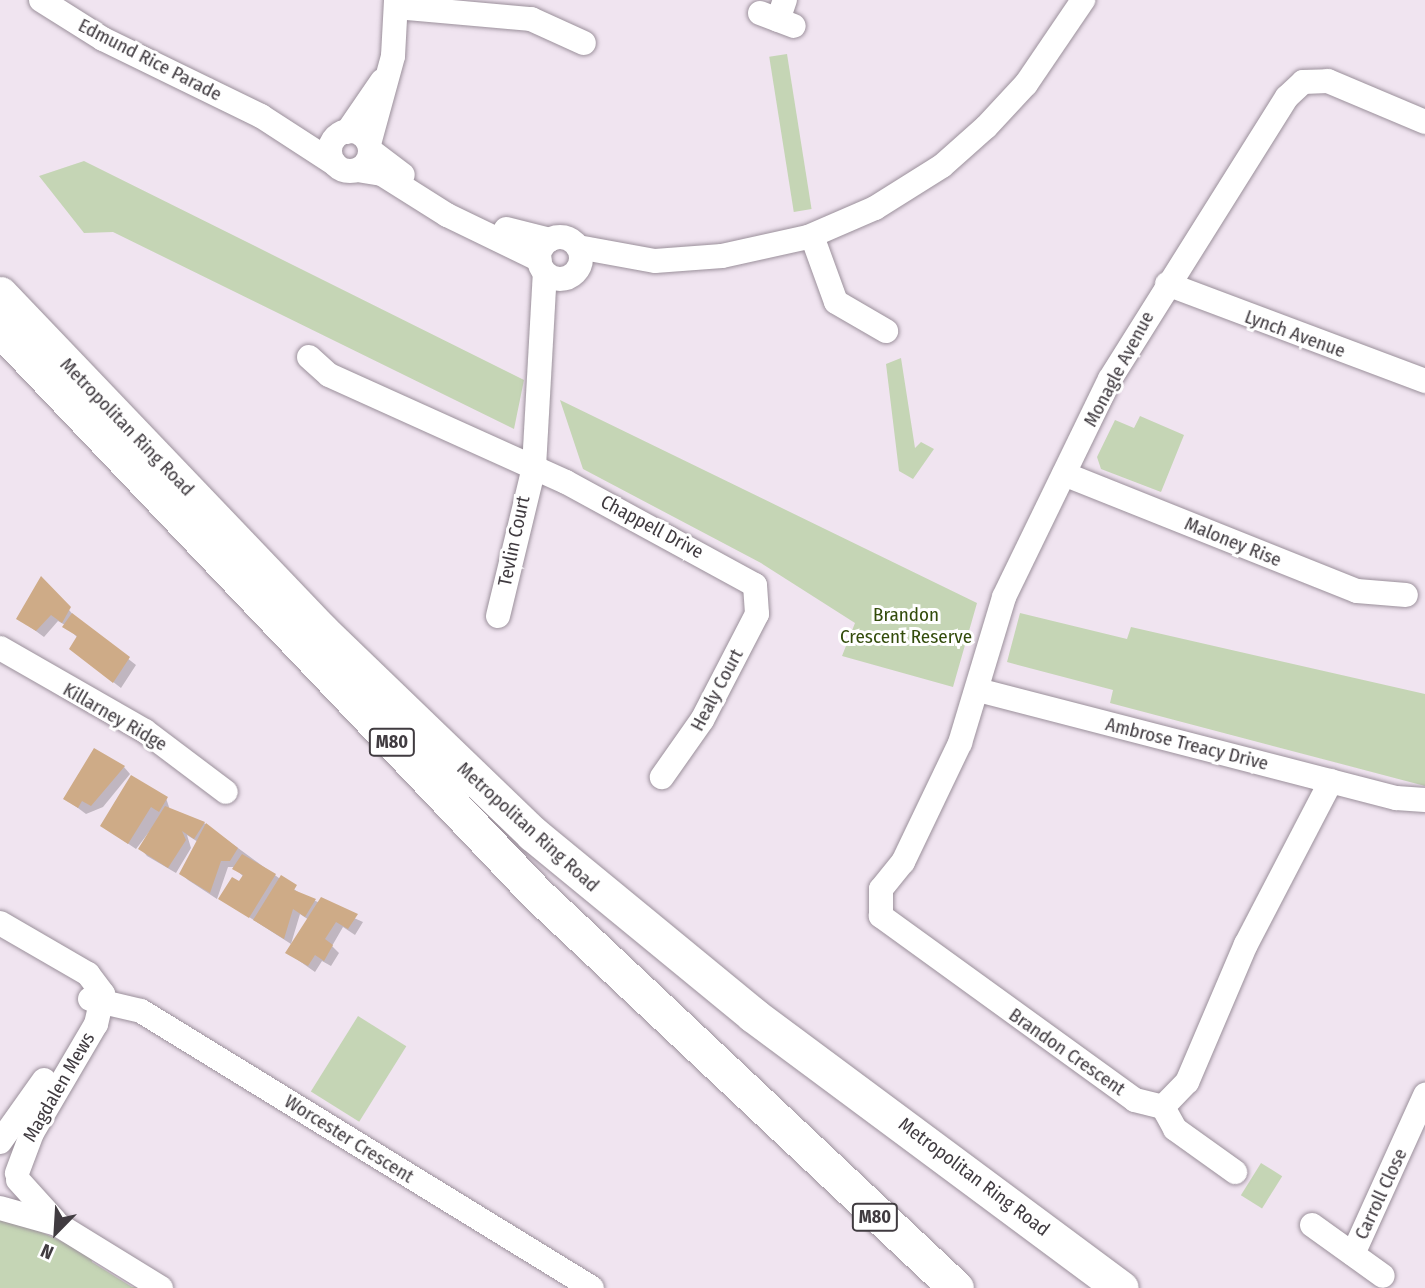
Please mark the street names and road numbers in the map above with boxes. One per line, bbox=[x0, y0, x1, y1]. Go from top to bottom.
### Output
street label: Edmund Rice Parade bbox=[74, 14, 226, 106]
street label: Lynch Avenue bbox=[1242, 305, 1348, 363]
street label: Monagle Avenue bbox=[1079, 307, 1159, 431]
street label: Metropolitan Ring Road bbox=[55, 353, 199, 501]
street label: Chappell Drive bbox=[597, 490, 707, 564]
street label: Tevlin Court bbox=[493, 494, 535, 588]
street label: Maloney Rise bbox=[1181, 512, 1285, 572]
street label: Healy Court bbox=[686, 645, 748, 735]
street label: Killarney Ridge bbox=[59, 678, 171, 756]
street label: Ambrose Treacy Drive bbox=[1103, 713, 1271, 775]
road number: M80 bbox=[368, 728, 416, 756]
street label: Metropolitan Ring Road bbox=[452, 757, 604, 897]
street label: Brandon Crescent bbox=[1004, 1003, 1130, 1101]
street label: Magdalen Mews bbox=[18, 1028, 100, 1146]
street label: Worcester Crescent bbox=[280, 1090, 418, 1188]
street label: Metropolitan Ring Road bbox=[894, 1113, 1054, 1241]
street label: Carroll Close bbox=[1350, 1145, 1412, 1243]
road number: M80 bbox=[850, 1202, 900, 1232]

